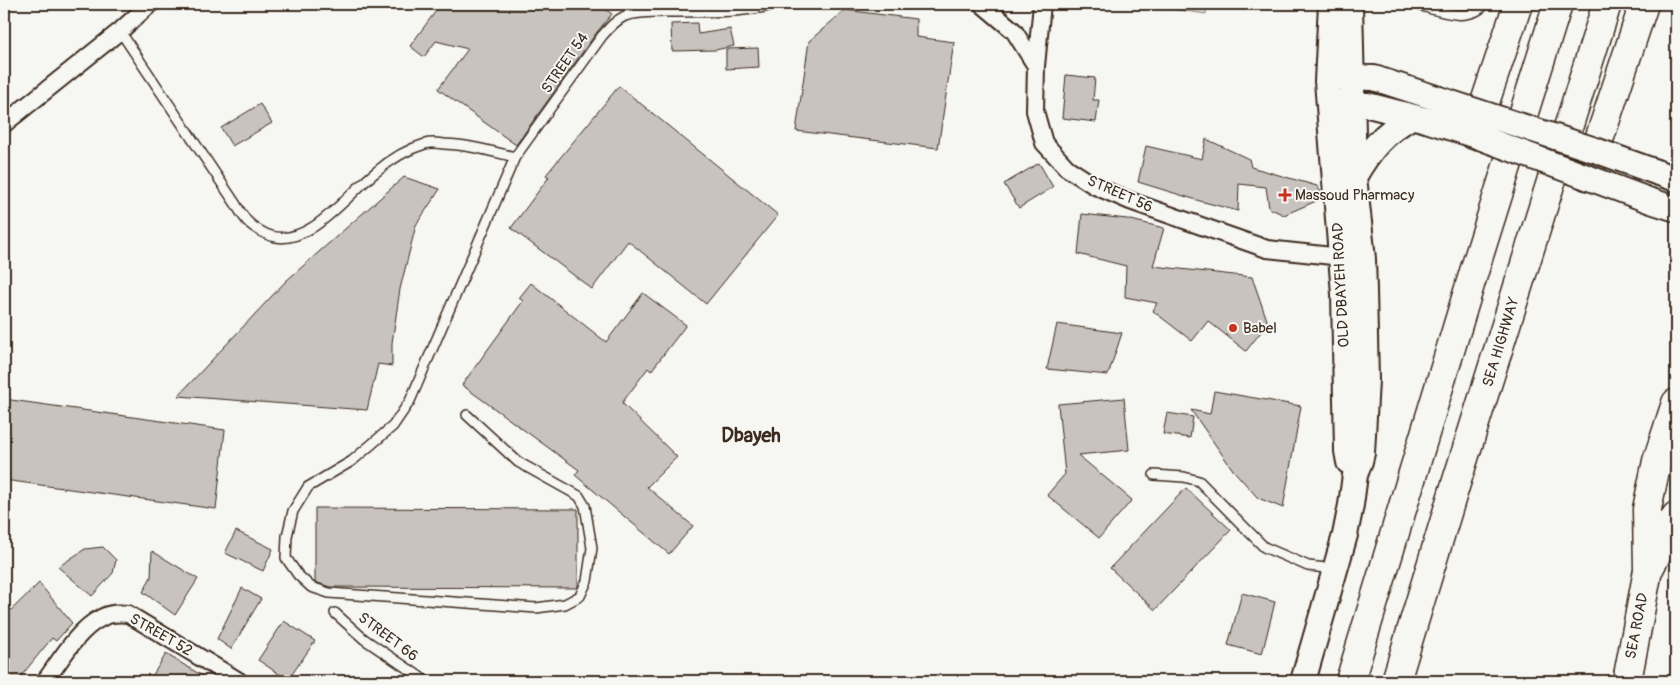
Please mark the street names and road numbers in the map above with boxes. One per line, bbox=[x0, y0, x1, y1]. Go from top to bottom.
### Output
street label: STREET 54 bbox=[537, 29, 593, 97]
street label: STREET 56 bbox=[1084, 171, 1156, 217]
street label: OLD DBAYEH ROAD bbox=[1328, 222, 1354, 348]
street label: SEA HIGHWAY bbox=[1478, 295, 1524, 389]
street label: SEA ROAD bbox=[1621, 591, 1653, 661]
street label: STREET 66 bbox=[354, 608, 422, 666]
street label: STREET 52 bbox=[126, 609, 196, 661]

